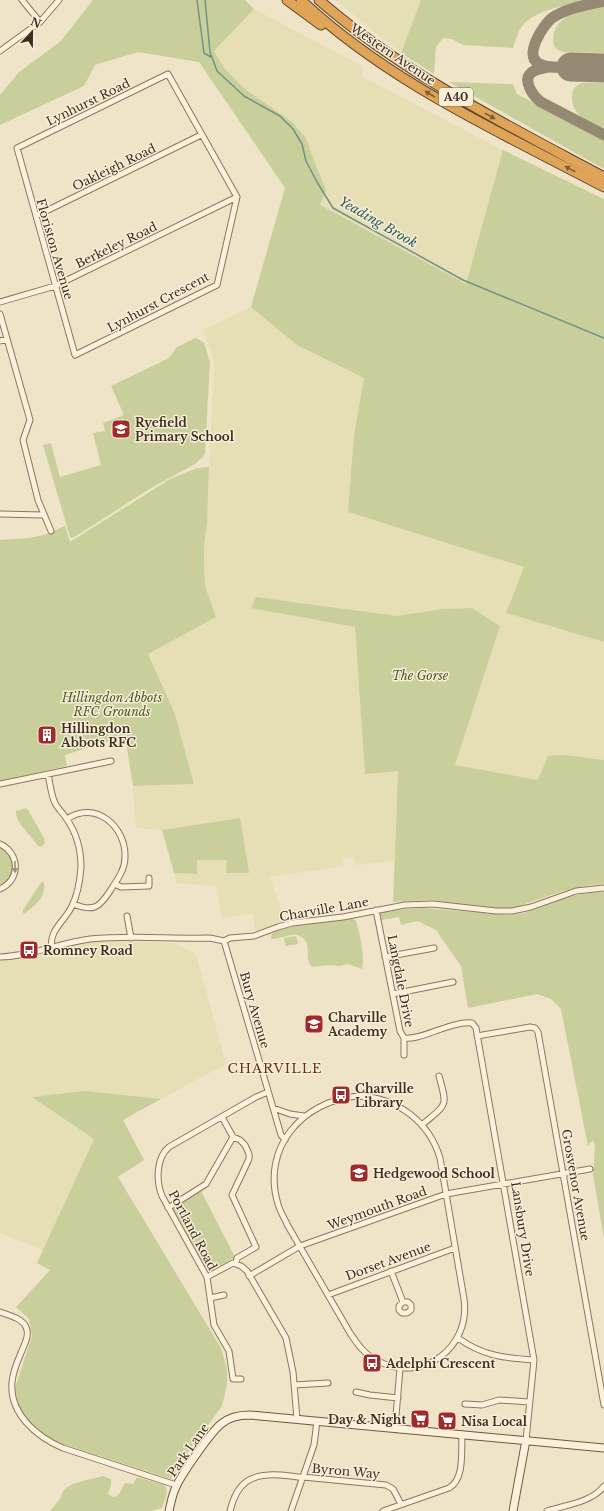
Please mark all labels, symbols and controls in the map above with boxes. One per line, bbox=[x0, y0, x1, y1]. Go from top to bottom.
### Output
north arrow bbox=[12, 12, 52, 52]
text: N bbox=[28, 14, 44, 31]
street label: Western Avenue bbox=[347, 19, 439, 88]
street label: Lynhurst Road bbox=[44, 75, 132, 129]
road number: A40 bbox=[439, 88, 473, 106]
one-way arrow bbox=[425, 91, 436, 98]
one-way arrow bbox=[484, 112, 496, 119]
street label: Oakleigh Road bbox=[70, 140, 158, 194]
one-way arrow bbox=[564, 166, 575, 172]
water label: Yeading Brook bbox=[336, 193, 420, 251]
street label: Floriston Avenue bbox=[33, 197, 77, 301]
street label: Berkeley Road bbox=[73, 219, 159, 271]
street label: Lynhurst Crescent bbox=[105, 269, 212, 335]
place label: Ryefield Primary School bbox=[135, 415, 235, 444]
school or university icon: Ryefield Primary School bbox=[110, 418, 132, 440]
park label: The Gorse bbox=[392, 668, 449, 683]
park label: Hillingdon Abbots RFC Grounds bbox=[61, 690, 163, 719]
place label: Hillingdon Abbots RFC bbox=[60, 721, 136, 750]
building icon: Hillingdon Abbots RFC bbox=[36, 724, 58, 746]
one-way arrow bbox=[12, 860, 18, 873]
street label: Charville Lane bbox=[278, 894, 370, 924]
street label: Langdale Drive bbox=[385, 933, 417, 1029]
bus stop icon: Romney Road bbox=[18, 939, 40, 961]
place label: Romney Road bbox=[43, 943, 134, 958]
street label: Bury Avenue bbox=[237, 970, 273, 1050]
place label: Charville Academy bbox=[327, 1010, 387, 1039]
school or university icon: Charville Academy bbox=[303, 1013, 325, 1035]
district label: CHARVILLE bbox=[227, 1060, 323, 1077]
place label: Charville Library bbox=[355, 1081, 414, 1110]
bus stop icon: Charville Library bbox=[330, 1084, 352, 1106]
street label: Grosvenor Avenue bbox=[559, 1128, 593, 1242]
school or university icon: Hedgewood School bbox=[348, 1162, 370, 1184]
place label: Hedgewood School bbox=[373, 1166, 495, 1181]
street label: Lansbury Drive bbox=[508, 1181, 538, 1278]
street label: Weymouth Road bbox=[324, 1183, 429, 1233]
street label: Portland Road bbox=[166, 1187, 220, 1273]
street label: Dorset Avenue bbox=[343, 1239, 433, 1283]
bus stop icon: Adelphi Crescent bbox=[361, 1352, 383, 1374]
place label: Adelphi Crescent bbox=[385, 1356, 495, 1371]
supermarket icon: Day & Night bbox=[409, 1408, 431, 1430]
supermarket icon: Nisa Local bbox=[436, 1410, 458, 1432]
place label: Day & Night bbox=[328, 1412, 406, 1427]
place label: Nisa Local bbox=[461, 1414, 528, 1429]
street label: Park Lane bbox=[164, 1420, 212, 1480]
street label: Byron Way bbox=[311, 1461, 381, 1481]

